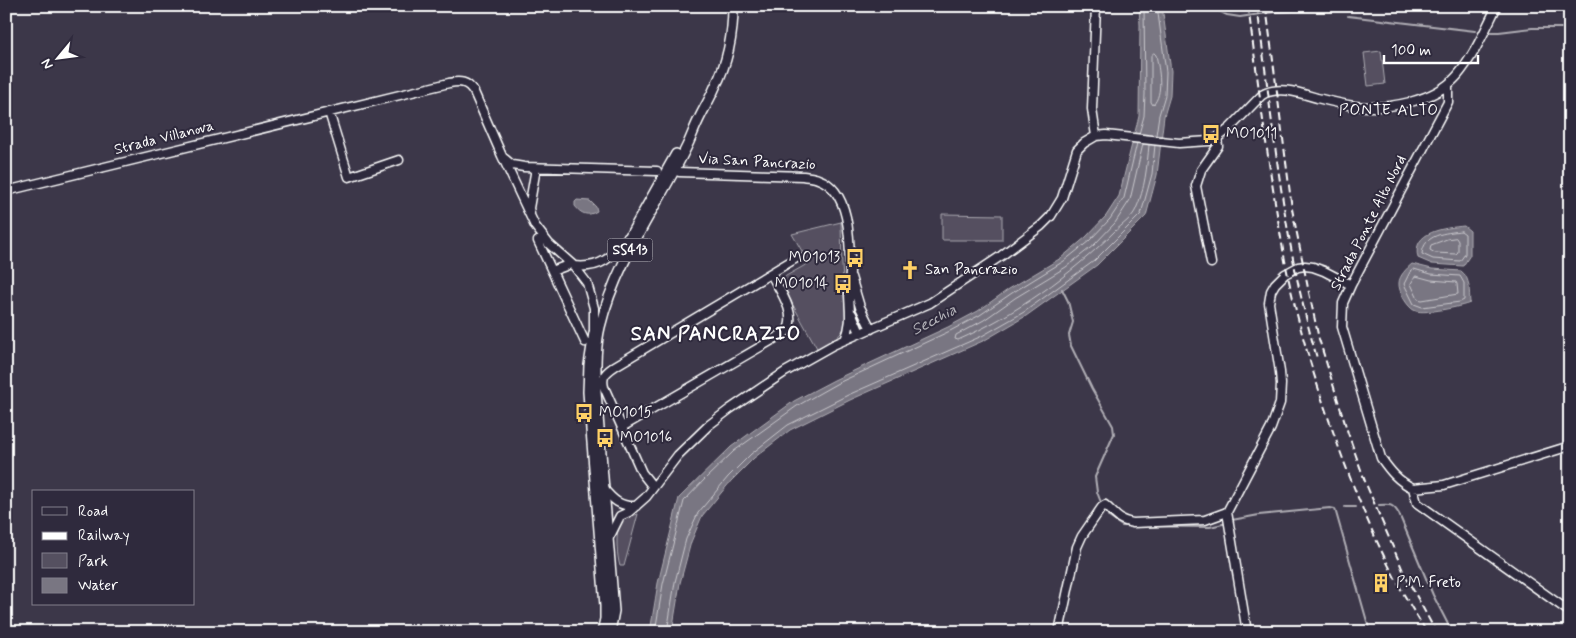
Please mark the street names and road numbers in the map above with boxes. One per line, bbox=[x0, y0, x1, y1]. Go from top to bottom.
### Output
street label: Strada Villanova bbox=[112, 116, 216, 160]
street label: Via San Pancrazio bbox=[698, 149, 816, 175]
street label: Strada Ponte Alto Nord bbox=[1326, 152, 1412, 294]
road number: SS413 bbox=[608, 238, 652, 262]

